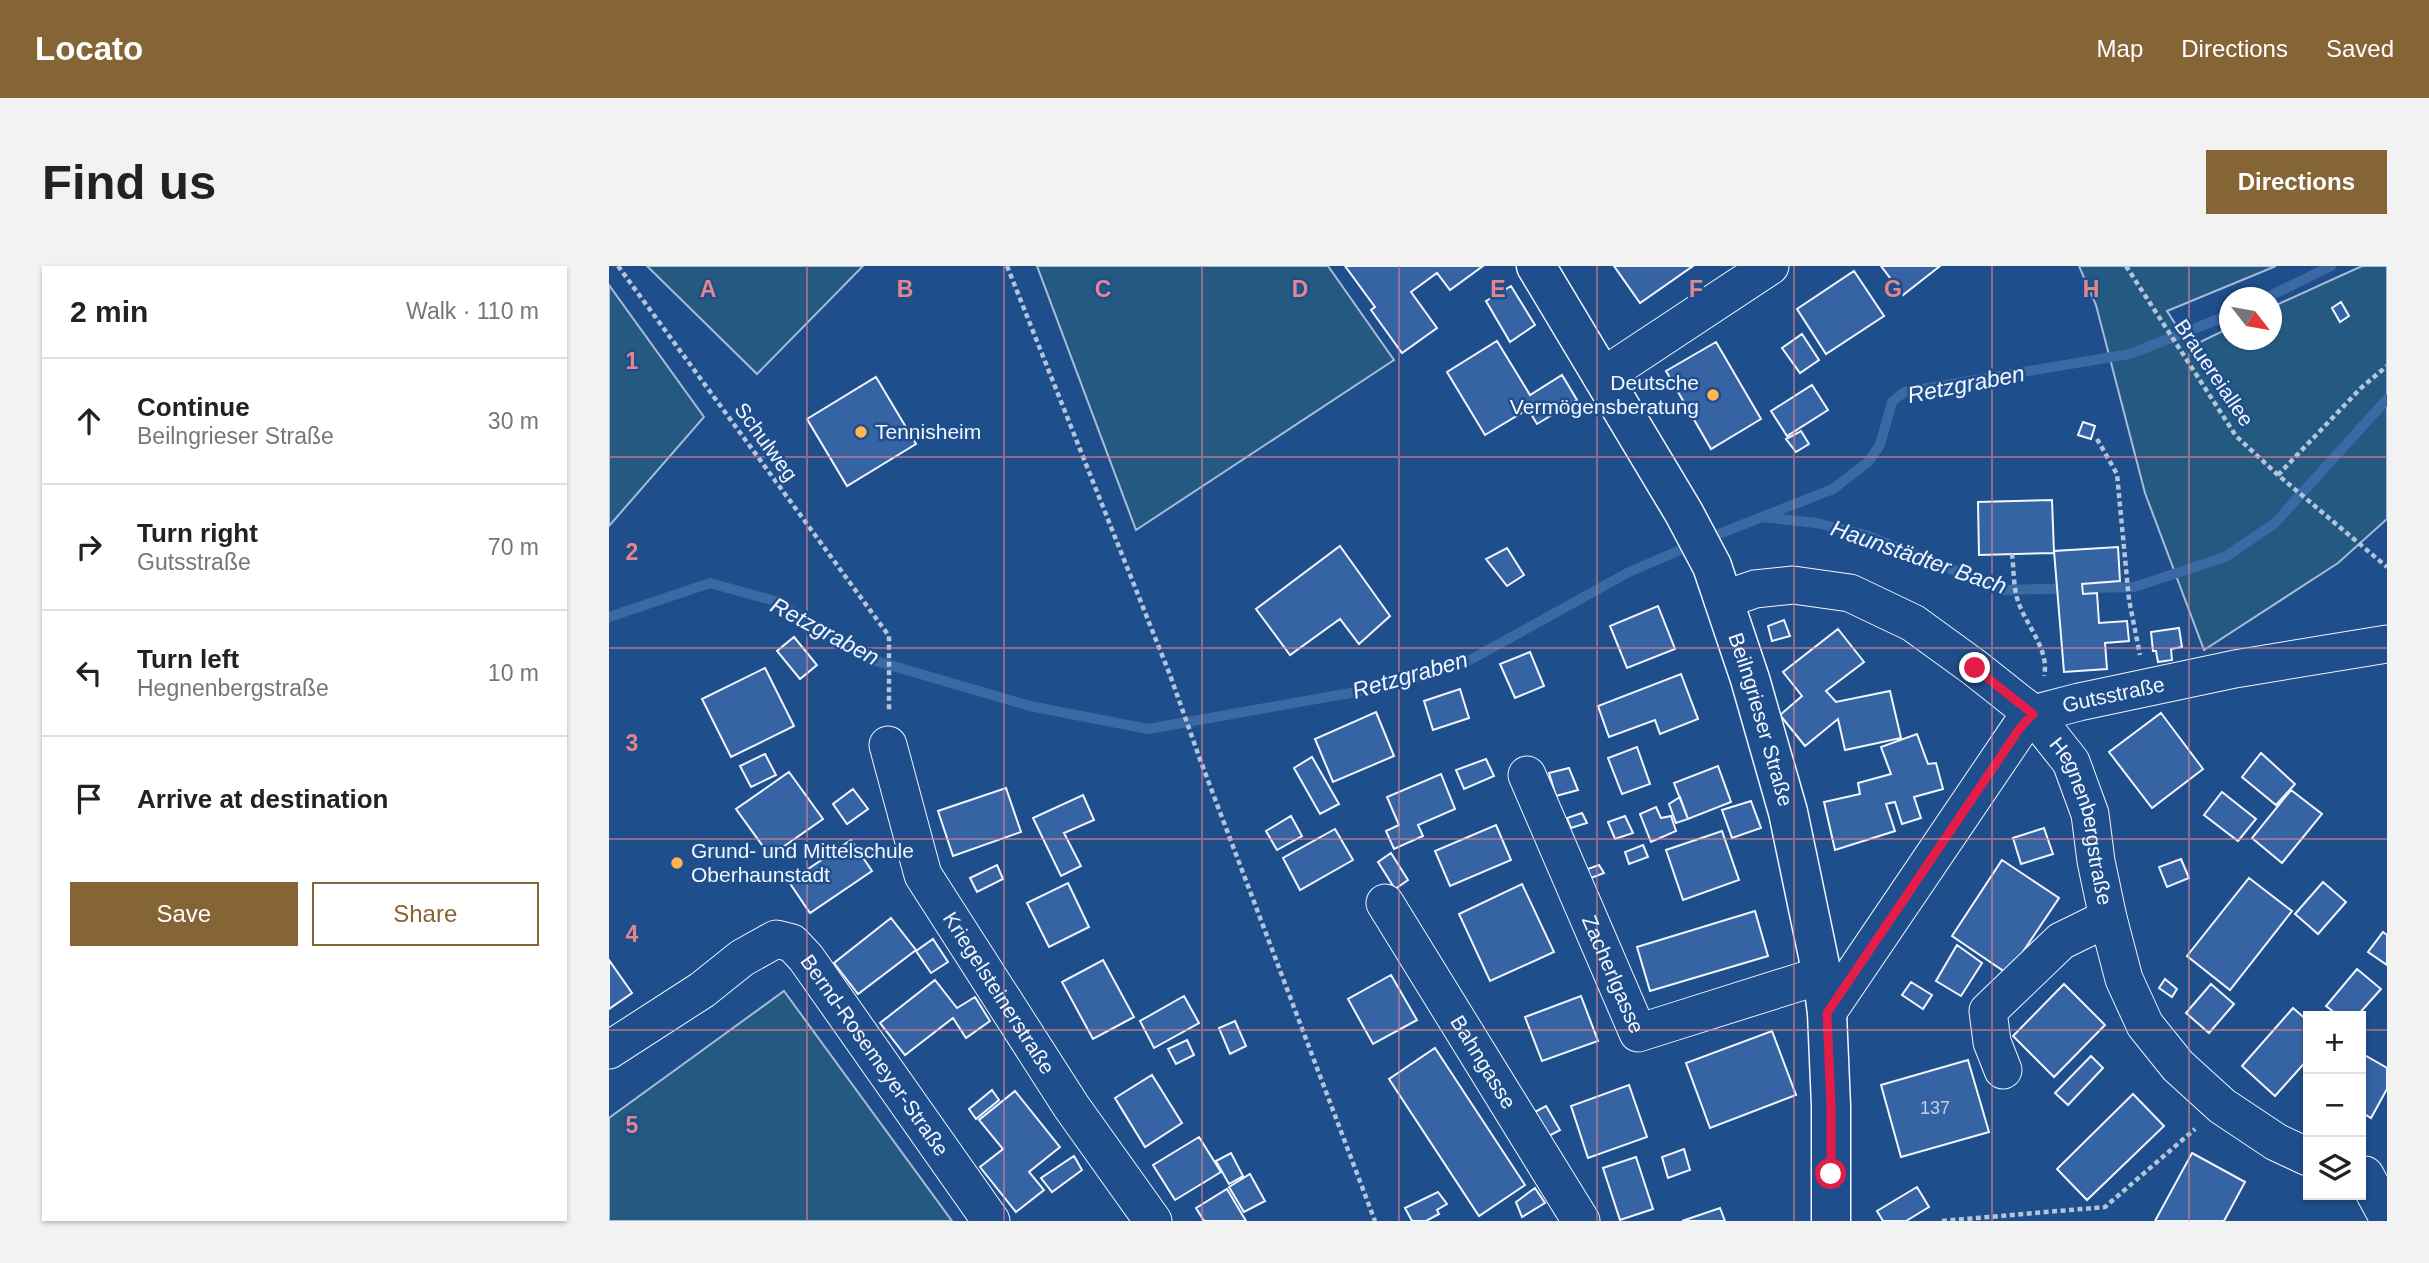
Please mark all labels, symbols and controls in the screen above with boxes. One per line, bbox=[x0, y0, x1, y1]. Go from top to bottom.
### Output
text: Locato bbox=[35, 30, 143, 67]
text: Map bbox=[2097, 35, 2143, 62]
text: Directions bbox=[2181, 35, 2288, 62]
text: Saved bbox=[2326, 35, 2394, 62]
button: Directions bbox=[2206, 150, 2387, 214]
text: Find us bbox=[42, 155, 216, 209]
text: A bbox=[700, 276, 716, 302]
text: B bbox=[897, 276, 913, 302]
text: C bbox=[1095, 276, 1111, 302]
text: D bbox=[1292, 276, 1308, 302]
text: E bbox=[1490, 276, 1506, 302]
text: F bbox=[1689, 276, 1703, 302]
text: G bbox=[1884, 276, 1902, 302]
text: H bbox=[2083, 276, 2099, 302]
north arrow bbox=[2219, 287, 2282, 350]
text: 2 min bbox=[70, 295, 148, 328]
text: Walk · 110 m bbox=[406, 298, 539, 324]
street label: Brauereiallee bbox=[2170, 315, 2259, 430]
text: 1 bbox=[626, 348, 639, 374]
water label: Retzgraben bbox=[1905, 360, 2027, 408]
place label: Deutsche Vermögensberatung bbox=[1510, 371, 1699, 418]
marker: Deutsche Vermögensberatung bbox=[1705, 387, 1721, 403]
text: Continue bbox=[137, 392, 250, 422]
street label: Schulweg bbox=[730, 398, 802, 485]
icon: ahead bbox=[70, 402, 108, 440]
text: 30 m bbox=[488, 408, 539, 434]
place label: Tennisheim bbox=[875, 420, 981, 443]
text: Beilngrieser Straße bbox=[137, 423, 334, 449]
marker: Tennisheim bbox=[853, 424, 869, 440]
water label: Haunstädter Bach bbox=[1828, 515, 2010, 599]
text: Turn right bbox=[137, 518, 258, 548]
icon: right bbox=[70, 528, 108, 566]
text: 70 m bbox=[488, 534, 539, 560]
text: 2 bbox=[626, 539, 638, 565]
text: Gutsstraße bbox=[137, 549, 251, 575]
water label: Retzgraben bbox=[766, 592, 884, 670]
street label: Beilngrieser Straße bbox=[1724, 630, 1798, 809]
text: Turn left bbox=[137, 644, 239, 674]
water label: Retzgraben bbox=[1349, 646, 1471, 704]
route end bbox=[1959, 652, 1990, 683]
icon: left bbox=[70, 654, 108, 692]
text: 10 m bbox=[488, 660, 539, 686]
street label: Gutsstraße bbox=[2060, 672, 2167, 717]
text: Hegnenbergstraße bbox=[137, 675, 329, 701]
text: 3 bbox=[626, 730, 638, 756]
street label: Hegnenbergstraße bbox=[2045, 733, 2117, 907]
icon: arrive bbox=[70, 780, 108, 818]
text: Arrive at destination bbox=[137, 784, 388, 814]
place label: Grund- und Mittelschule Oberhaunstadt bbox=[691, 839, 914, 886]
marker: Grund- und Mittelschule Oberhaunstadt bbox=[669, 855, 685, 871]
button: Save bbox=[70, 882, 298, 946]
button: Share bbox=[312, 882, 539, 946]
street label: Kriegelsteinerstraße bbox=[939, 908, 1060, 1078]
street label: Zacherlgasse bbox=[1578, 912, 1649, 1037]
text: 4 bbox=[626, 921, 639, 947]
street label: Bernd-Rosemeyer-Straße bbox=[796, 950, 954, 1160]
street label: Bahngasse bbox=[1446, 1011, 1521, 1113]
map controls bbox=[2303, 1011, 2366, 1200]
button: + bbox=[2303, 1011, 2366, 1074]
button: − bbox=[2303, 1074, 2366, 1137]
house number: 137 bbox=[1920, 1098, 1950, 1118]
text: 5 bbox=[626, 1112, 639, 1138]
button: layers bbox=[2303, 1137, 2366, 1200]
route start bbox=[1815, 1158, 1846, 1189]

